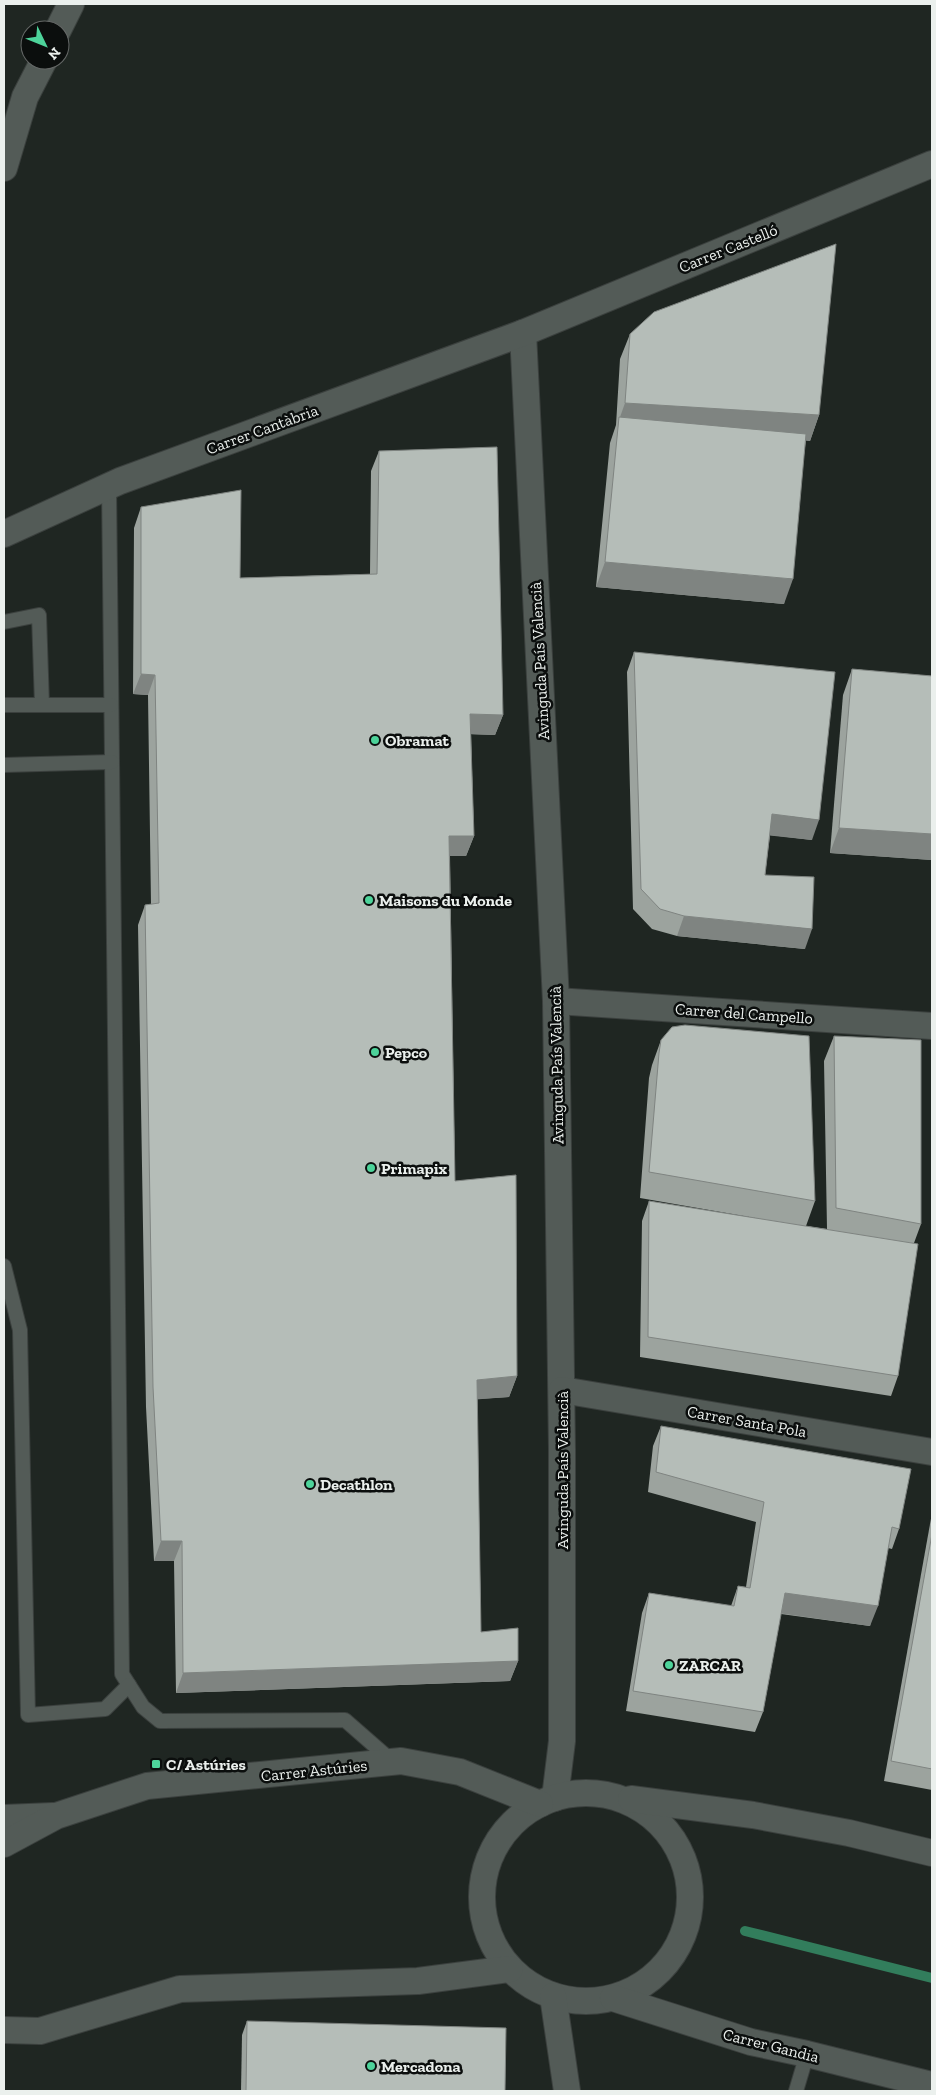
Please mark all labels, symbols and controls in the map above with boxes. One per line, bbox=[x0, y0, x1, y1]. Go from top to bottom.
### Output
north arrow bbox=[20, 20, 70, 70]
text: N bbox=[44, 44, 64, 63]
street label: Carrer Castelló bbox=[676, 220, 780, 277]
street label: Carrer Cantàbria bbox=[204, 400, 321, 458]
street label: Avinguda País Valencià bbox=[526, 581, 553, 741]
place label: Obramat bbox=[385, 731, 449, 750]
marker: Obramat bbox=[369, 734, 381, 746]
place label: Maisons du Monde bbox=[379, 891, 512, 910]
marker: Maisons du Monde bbox=[363, 894, 375, 906]
street label: Avinguda País Valencià bbox=[546, 985, 567, 1144]
street label: Carrer del Campello bbox=[674, 999, 814, 1028]
place label: Pepco bbox=[385, 1043, 428, 1062]
marker: Pepco bbox=[369, 1046, 381, 1058]
place label: Primapix bbox=[381, 1159, 447, 1178]
marker: Primapix bbox=[365, 1162, 377, 1174]
street label: Avinguda País Valencià bbox=[553, 1391, 572, 1549]
street label: Carrer Santa Pola bbox=[686, 1402, 808, 1441]
place label: Decathlon bbox=[320, 1475, 393, 1494]
marker: Decathlon bbox=[304, 1478, 316, 1490]
place label: ZARCAR bbox=[679, 1656, 742, 1675]
marker: ZARCAR bbox=[663, 1659, 675, 1671]
place label: C/ Astúries bbox=[166, 1755, 246, 1774]
street label: Carrer Astúries bbox=[260, 1755, 368, 1786]
marker: C/ Astúries bbox=[150, 1758, 162, 1770]
street label: Carrer Gandia bbox=[721, 2024, 821, 2067]
place label: Mercadona bbox=[381, 2057, 461, 2076]
marker: Mercadona bbox=[365, 2060, 377, 2072]

